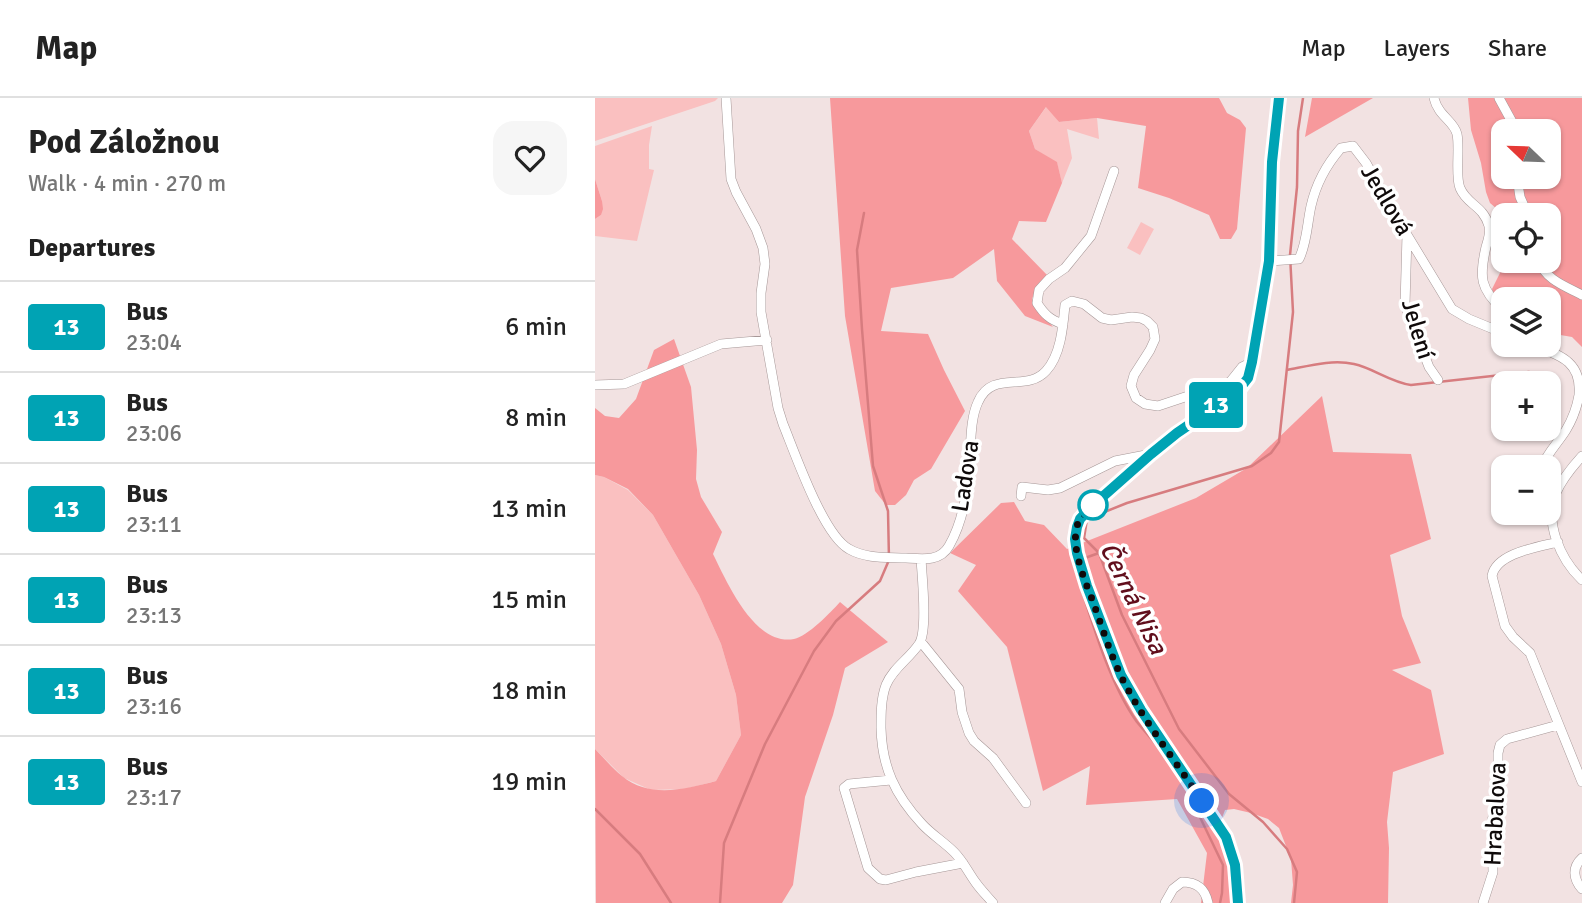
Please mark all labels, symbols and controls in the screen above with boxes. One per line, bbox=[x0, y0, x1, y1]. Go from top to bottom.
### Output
text: Map bbox=[35, 28, 97, 69]
text: Map bbox=[1301, 33, 1346, 63]
text: Layers bbox=[1384, 33, 1450, 63]
text: Share bbox=[1488, 33, 1547, 63]
north arrow bbox=[1491, 119, 1561, 189]
map controls bbox=[1491, 119, 1561, 525]
button: heart bbox=[493, 121, 567, 195]
text: Pod Záložnou bbox=[28, 122, 220, 163]
street label: Jedlová bbox=[1354, 159, 1420, 241]
text: Walk · 4 min · 270 m bbox=[28, 169, 226, 198]
button: locate bbox=[1491, 203, 1561, 273]
text: Departures bbox=[28, 232, 155, 264]
button: layers bbox=[1491, 287, 1561, 357]
street label: Jelení bbox=[1395, 295, 1441, 363]
text: Bus bbox=[126, 296, 168, 328]
text: 6 min bbox=[505, 311, 567, 343]
text: 13 bbox=[54, 312, 79, 342]
text: 23:04 bbox=[126, 328, 182, 357]
button: + bbox=[1491, 371, 1561, 441]
line badge: 13 bbox=[1185, 382, 1247, 428]
text: Bus bbox=[126, 387, 168, 419]
text: 13 bbox=[1203, 390, 1229, 420]
text: 8 min bbox=[505, 402, 567, 434]
text: 13 bbox=[54, 403, 79, 433]
text: 23:06 bbox=[126, 419, 182, 448]
street label: Ladova bbox=[945, 438, 985, 514]
button: − bbox=[1491, 455, 1561, 525]
text: Bus bbox=[126, 478, 168, 510]
unlabelled marker bbox=[1078, 490, 1108, 520]
text: 13 min bbox=[491, 493, 567, 525]
text: 13 bbox=[54, 494, 79, 524]
text: 23:11 bbox=[126, 510, 182, 539]
water label: Černá Nisa bbox=[1092, 537, 1174, 660]
text: Bus bbox=[126, 569, 168, 601]
text: 15 min bbox=[491, 584, 567, 616]
text: 13 bbox=[54, 585, 79, 615]
text: 23:13 bbox=[126, 601, 182, 630]
text: Bus bbox=[126, 660, 168, 692]
text: 18 min bbox=[491, 675, 567, 707]
text: 13 bbox=[54, 676, 79, 706]
text: 23:16 bbox=[126, 692, 182, 721]
text: Bus bbox=[126, 751, 168, 783]
street label: Hrabalova bbox=[1477, 761, 1513, 867]
text: 19 min bbox=[491, 766, 567, 798]
text: 13 bbox=[54, 767, 79, 797]
text: 23:17 bbox=[126, 783, 182, 812]
your location bbox=[1184, 783, 1219, 818]

